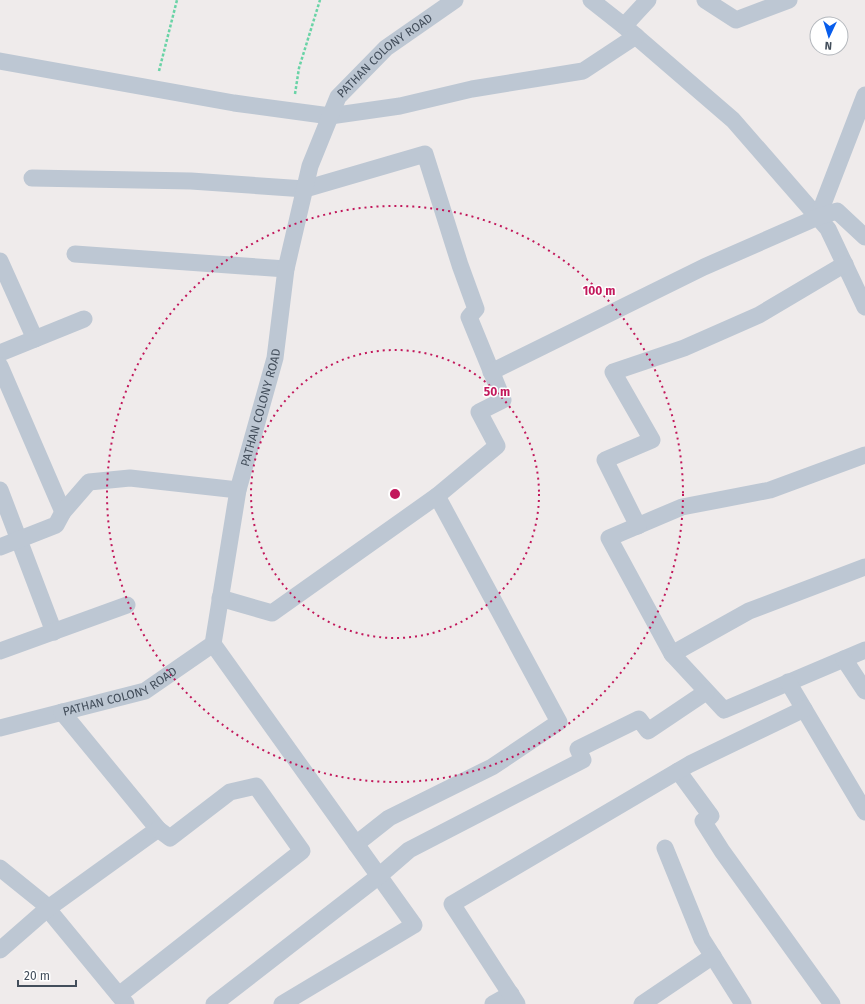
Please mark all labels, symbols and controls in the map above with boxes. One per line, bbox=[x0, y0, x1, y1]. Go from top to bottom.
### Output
street label: PATHAN COLONY ROAD bbox=[334, 11, 435, 101]
north arrow bbox=[809, 16, 849, 56]
text: N bbox=[824, 39, 832, 52]
text: 100 m bbox=[583, 284, 615, 298]
street label: PATHAN COLONY ROAD bbox=[238, 347, 283, 468]
text: 50 m bbox=[484, 385, 510, 399]
centre of rings bbox=[388, 487, 402, 501]
street label: PATHAN COLONY ROAD bbox=[61, 664, 180, 719]
scale bar bbox=[18, 962, 76, 988]
text: 20 m bbox=[24, 969, 50, 983]

